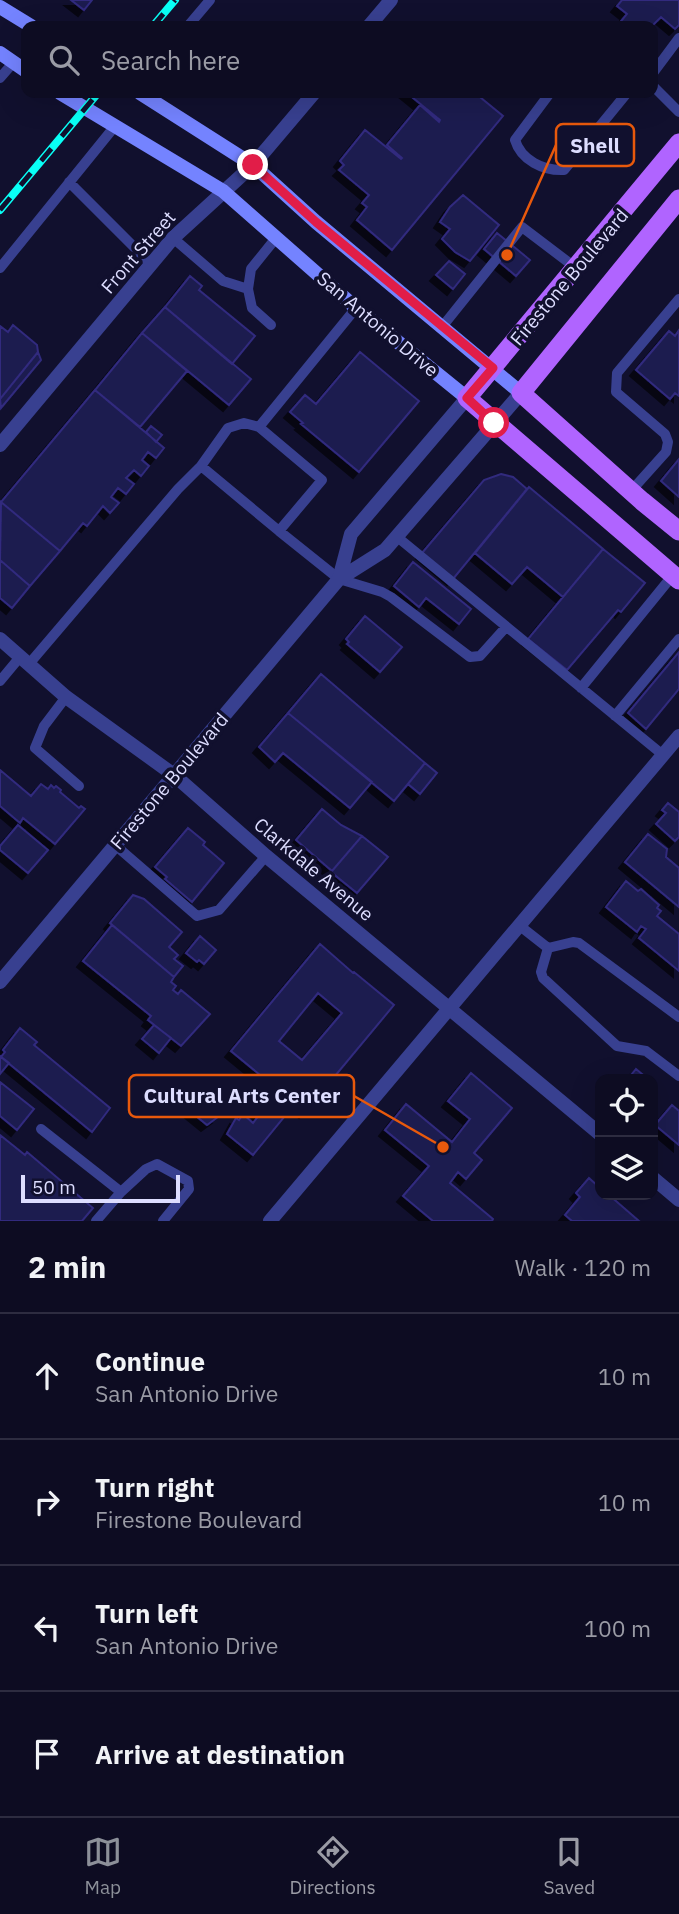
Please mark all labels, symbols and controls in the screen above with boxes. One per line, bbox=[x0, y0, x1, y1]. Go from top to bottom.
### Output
search box bbox=[21, 21, 658, 98]
icon: search bbox=[45, 41, 83, 79]
text: Search here bbox=[101, 43, 240, 77]
callout: Shell bbox=[556, 124, 634, 166]
text: Shell bbox=[570, 131, 620, 159]
route end bbox=[237, 149, 268, 180]
street label: Firestone Boulevard bbox=[505, 204, 633, 350]
street label: Front Street bbox=[96, 206, 180, 298]
street label: San Antonio Drive bbox=[312, 266, 444, 382]
route start bbox=[478, 407, 509, 438]
street label: Firestone Boulevard bbox=[105, 708, 233, 854]
street label: Clarkdale Avenue bbox=[249, 812, 379, 926]
map controls bbox=[595, 1074, 658, 1200]
button: locate bbox=[595, 1074, 658, 1137]
callout: Cultural Arts Center bbox=[129, 1075, 354, 1117]
text: Cultural Arts Center bbox=[143, 1081, 341, 1109]
button: layers bbox=[595, 1137, 658, 1200]
scale bar bbox=[21, 1172, 180, 1204]
text: 50 m bbox=[32, 1175, 76, 1199]
text: 2 min bbox=[28, 1247, 106, 1286]
text: Walk · 120 m bbox=[515, 1252, 651, 1282]
text: Continue bbox=[95, 1344, 205, 1378]
icon: ahead bbox=[28, 1357, 66, 1395]
text: 10 m bbox=[598, 1361, 651, 1391]
text: San Antonio Drive bbox=[95, 1378, 278, 1408]
text: Turn right bbox=[95, 1470, 214, 1504]
icon: right bbox=[28, 1483, 66, 1521]
text: 10 m bbox=[598, 1487, 651, 1517]
text: Firestone Boulevard bbox=[95, 1504, 302, 1534]
text: Turn left bbox=[95, 1596, 198, 1630]
icon: left bbox=[28, 1609, 66, 1647]
text: 100 m bbox=[584, 1613, 651, 1643]
text: San Antonio Drive bbox=[95, 1630, 278, 1660]
icon: arrive bbox=[28, 1735, 66, 1773]
text: Arrive at destination bbox=[95, 1737, 345, 1771]
tab: Map bbox=[84, 1833, 122, 1899]
tab: Directions bbox=[289, 1833, 376, 1899]
tab: Saved bbox=[544, 1833, 595, 1899]

